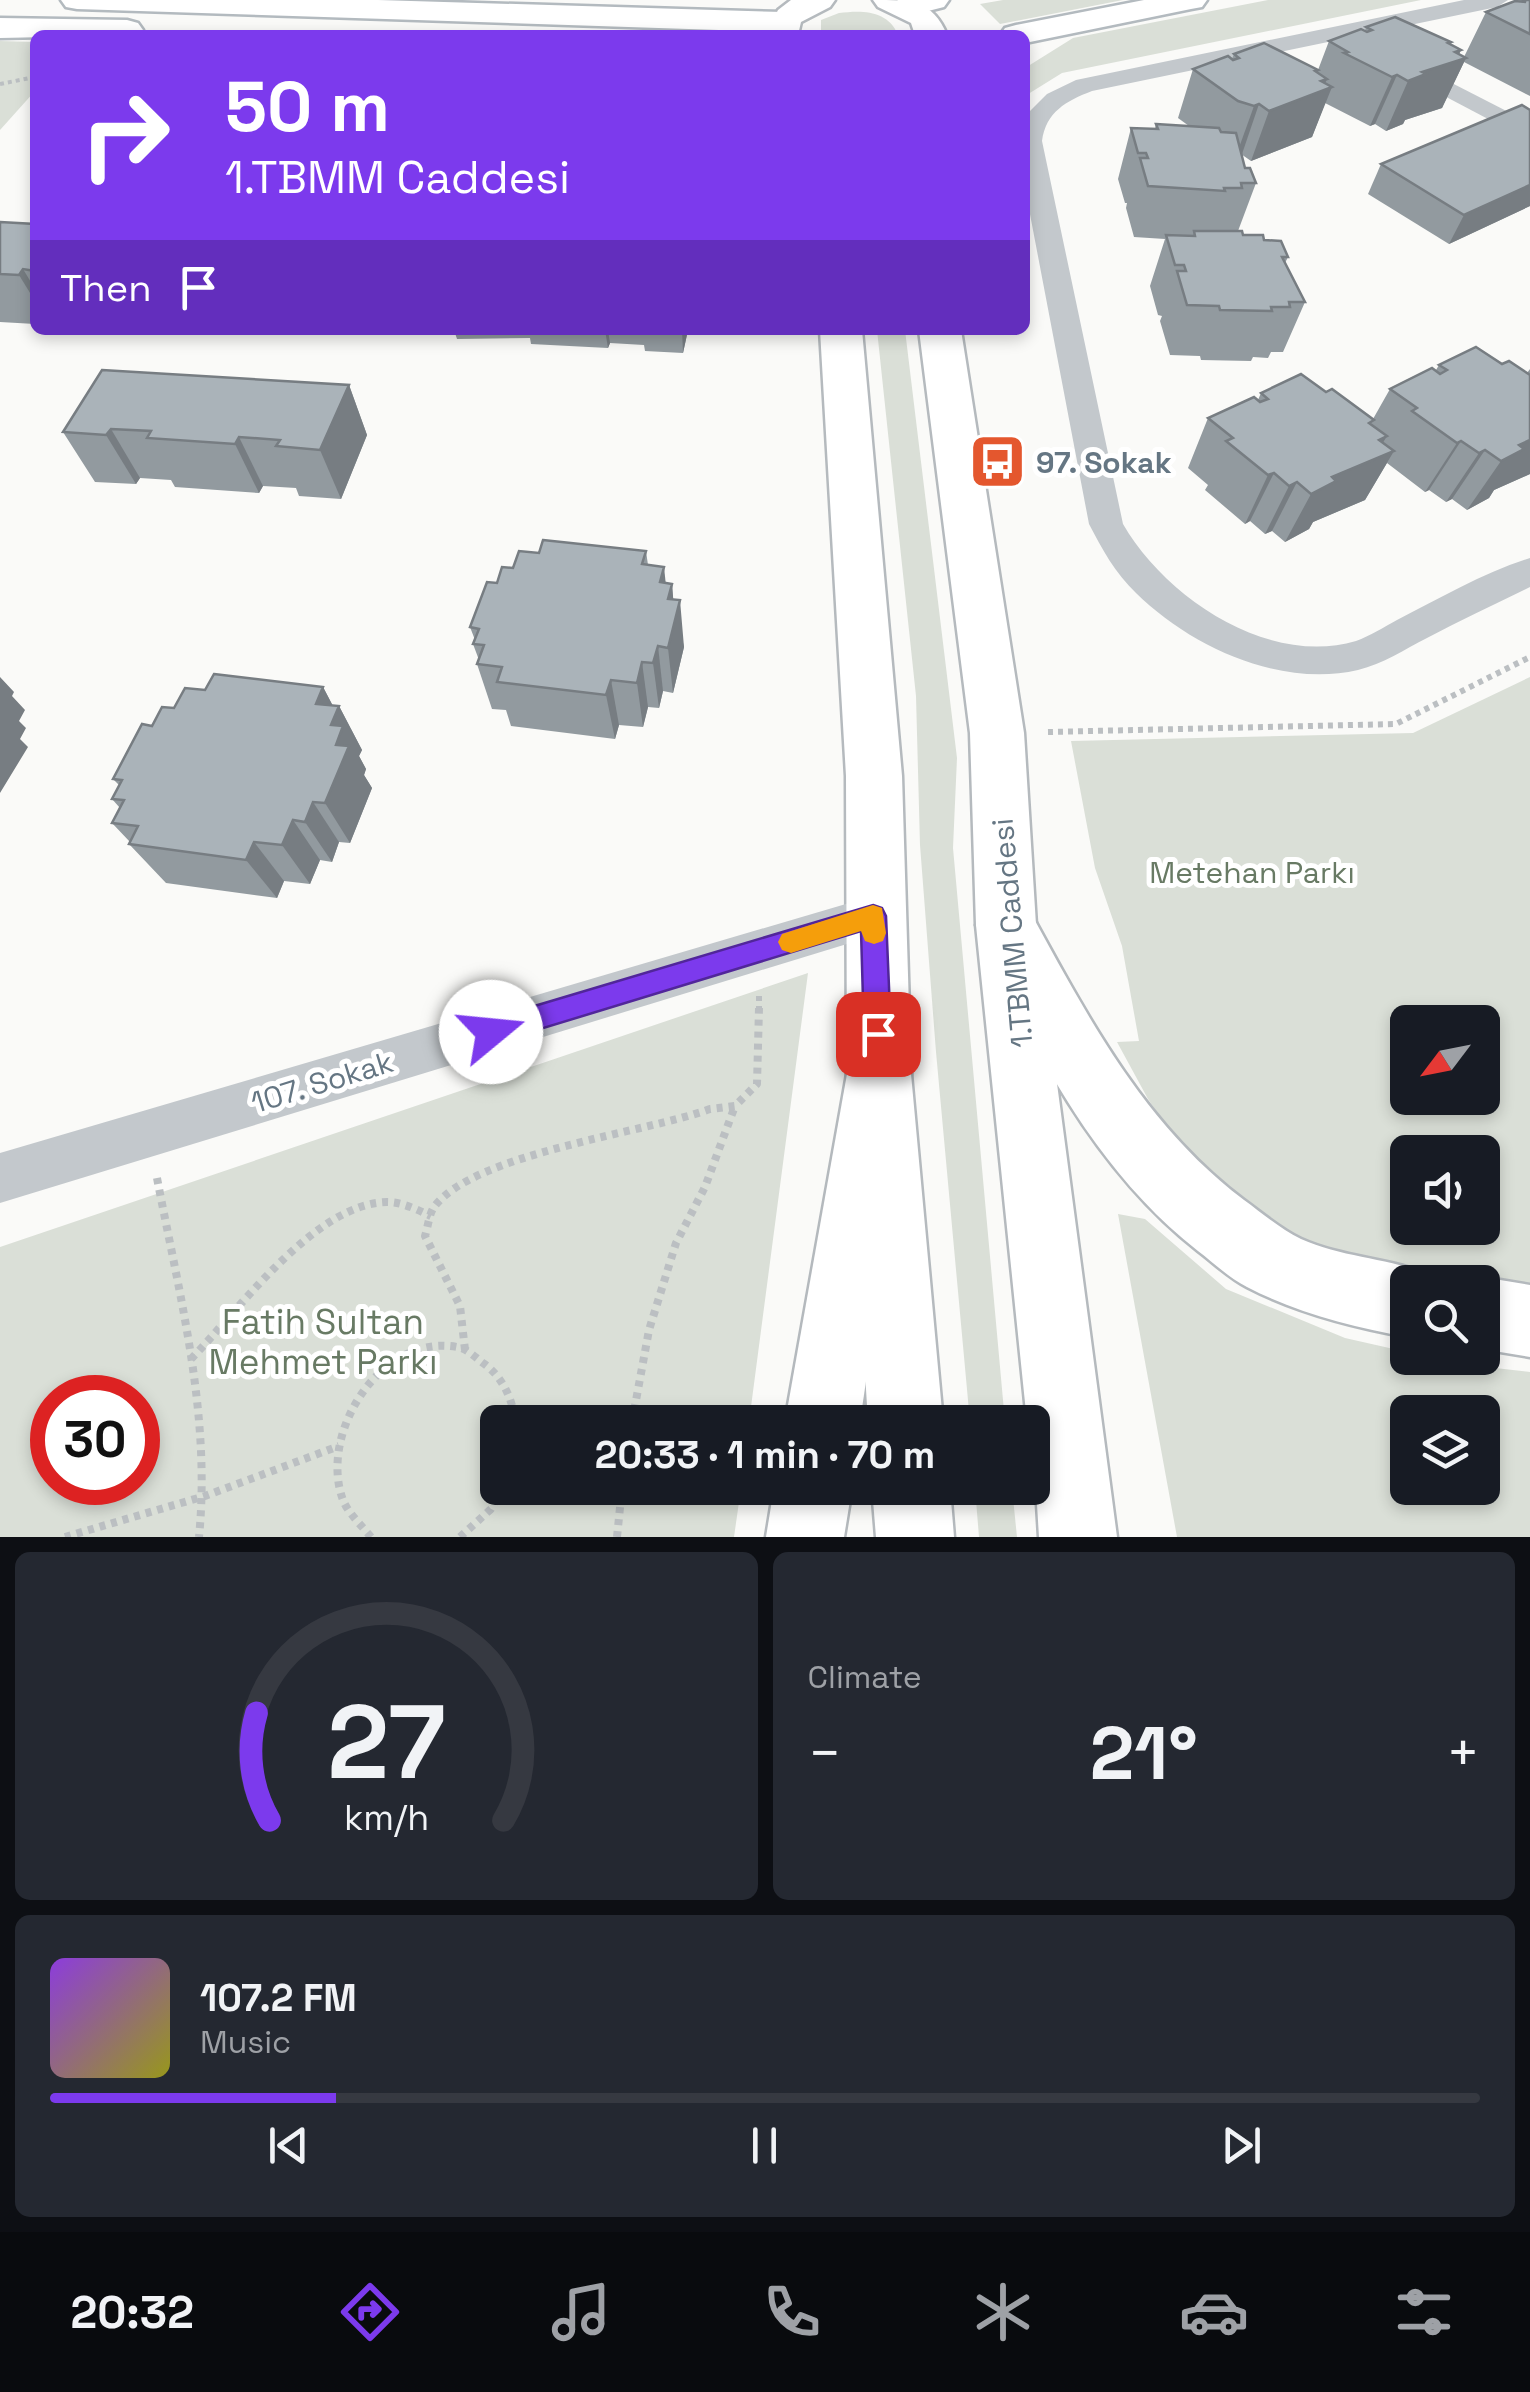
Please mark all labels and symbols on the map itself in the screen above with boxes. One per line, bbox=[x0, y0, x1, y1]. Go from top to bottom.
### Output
bus stop icon: 97. Sokak bbox=[967, 432, 1027, 492]
place label: 97. Sokak bbox=[1036, 443, 1172, 482]
street label: 1.TBMM Caddesi bbox=[983, 817, 1041, 1049]
park label: Metehan Parkı bbox=[1149, 853, 1355, 892]
position arrow bbox=[439, 980, 543, 1084]
pin bbox=[836, 992, 921, 1077]
north arrow bbox=[1390, 1005, 1500, 1115]
street label: 107. Sokak bbox=[246, 1042, 398, 1122]
park label: Fatih Sultan Mehmet Parkı bbox=[208, 1300, 438, 1384]
speed limit sign: 30 bbox=[30, 1375, 160, 1505]

